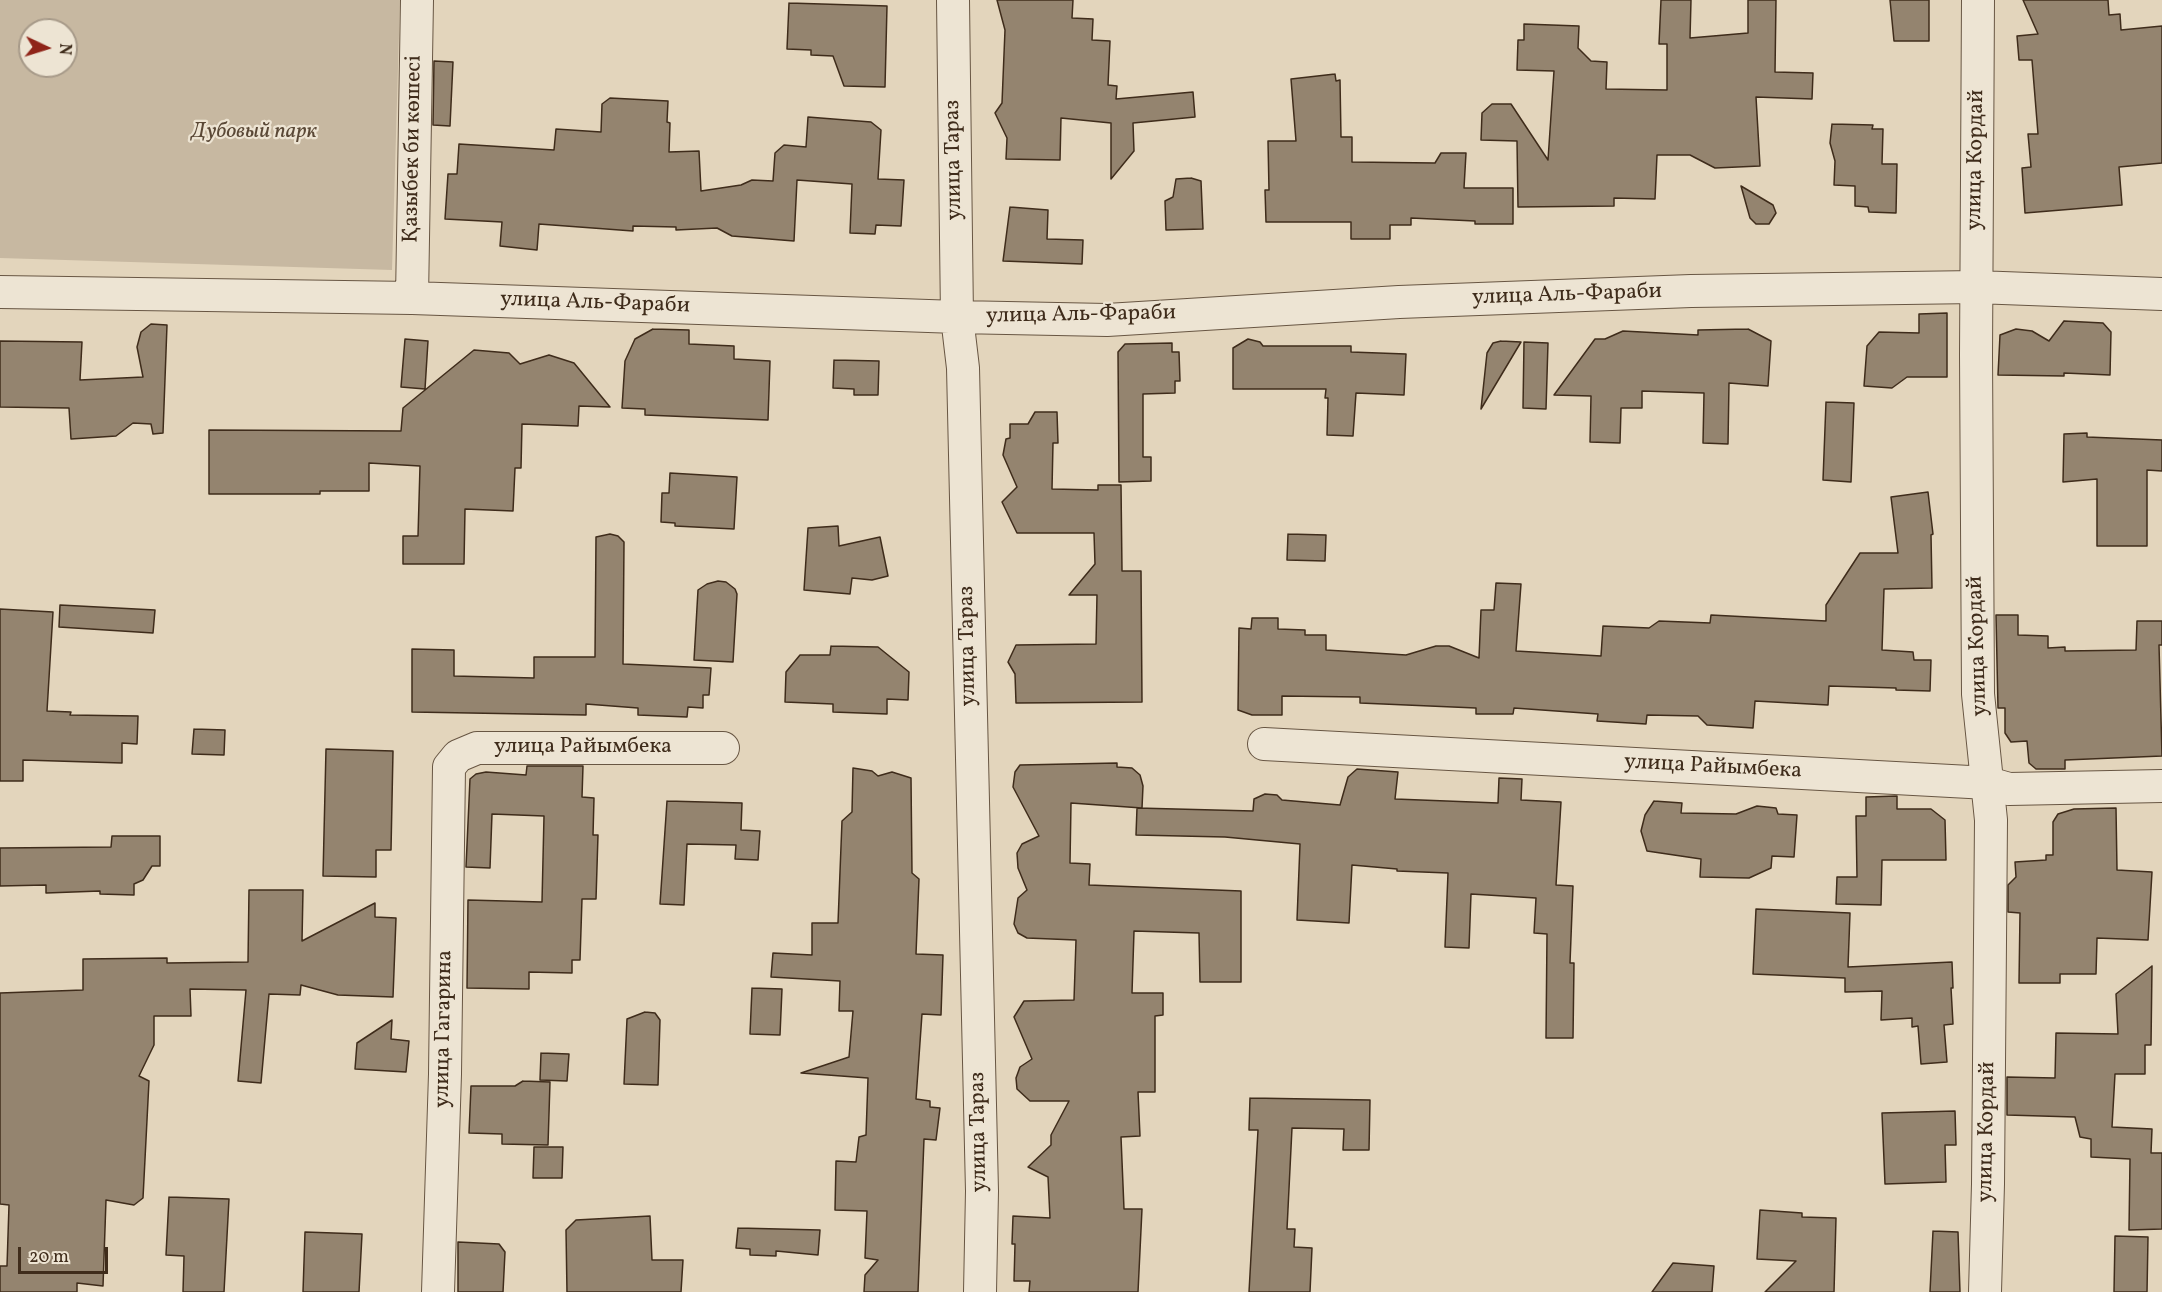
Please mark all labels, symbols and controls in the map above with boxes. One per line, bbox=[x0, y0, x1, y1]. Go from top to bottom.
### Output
north arrow bbox=[18, 18, 78, 78]
text: N bbox=[53, 43, 75, 56]
street label: Қазыбек би көшесі bbox=[399, 55, 429, 243]
street label: улица Кордай bbox=[1963, 89, 1991, 231]
street label: улица Тараз bbox=[941, 99, 969, 221]
park label: Дубовый парк bbox=[191, 120, 317, 146]
street label: улица Аль-Фараби bbox=[1472, 279, 1662, 313]
street label: улица Аль-Фараби bbox=[500, 287, 690, 321]
street label: улица Аль-Фараби bbox=[986, 301, 1176, 331]
street label: улица Кордай bbox=[1963, 575, 1995, 717]
street label: улица Тараз bbox=[955, 585, 983, 707]
street label: улица Райымбека bbox=[494, 735, 672, 761]
street label: улица Райымбека bbox=[1623, 750, 1803, 786]
street label: улица Гагарина bbox=[430, 950, 460, 1108]
street label: улица Кордай bbox=[1974, 1061, 2002, 1203]
street label: улица Тараз bbox=[966, 1071, 994, 1193]
scale bar bbox=[21, 1235, 111, 1273]
text: 20 m bbox=[29, 1245, 69, 1270]

